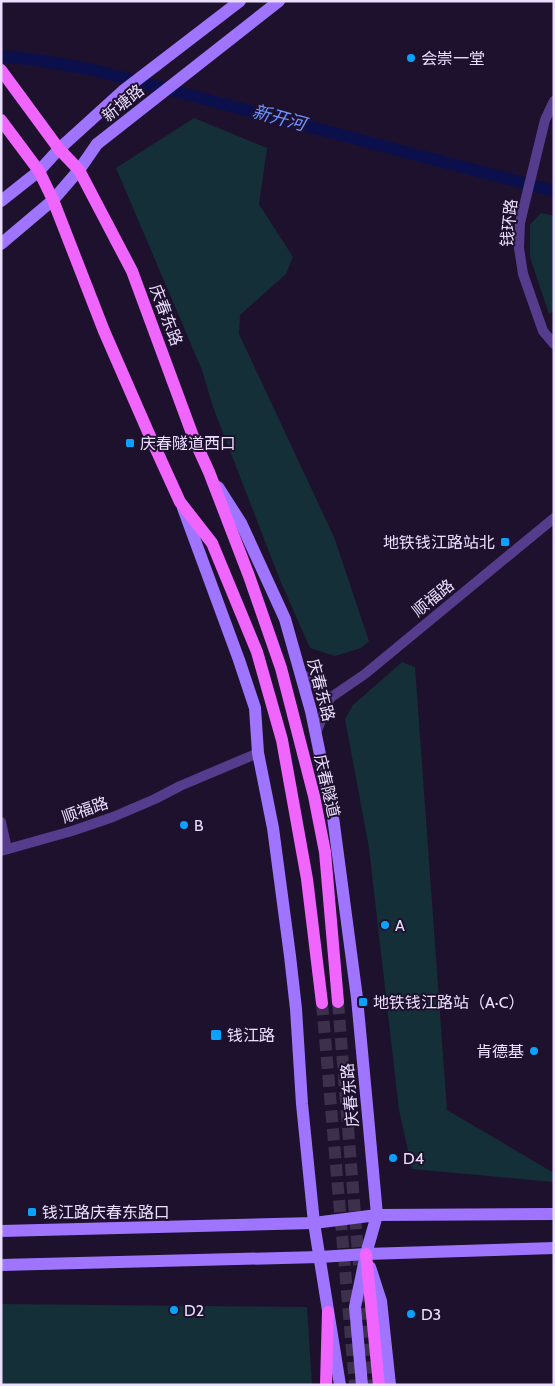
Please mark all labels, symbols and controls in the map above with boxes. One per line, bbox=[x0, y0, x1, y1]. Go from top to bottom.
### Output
place label: 会崇一堂 bbox=[421, 49, 485, 68]
marker: 会崇一堂 bbox=[405, 52, 417, 64]
street label: 新塘路 bbox=[98, 81, 148, 125]
water label: 新开河 bbox=[250, 100, 311, 136]
street label: 钱环路 bbox=[497, 198, 521, 248]
street label: 庆春东路 bbox=[146, 282, 186, 348]
place label: 庆春隧道西口 bbox=[140, 434, 236, 453]
marker: 庆春隧道西口 bbox=[124, 437, 136, 449]
place label: 地铁钱江路站北 bbox=[383, 533, 495, 552]
marker: 地铁钱江路站北 bbox=[499, 536, 511, 548]
street label: 顺福路 bbox=[408, 576, 458, 620]
street label: 庆春东路 bbox=[304, 657, 338, 723]
street label: 庆春隧道 bbox=[311, 753, 343, 819]
street label: 顺福路 bbox=[59, 793, 111, 827]
place label: B bbox=[194, 816, 204, 835]
marker: B bbox=[178, 819, 190, 831]
place label: A bbox=[395, 916, 405, 935]
marker: A bbox=[379, 919, 391, 931]
place label: 地铁钱江路站（A·C） bbox=[373, 993, 525, 1012]
marker: 地铁钱江路站（A·C） bbox=[357, 996, 369, 1008]
place label: 钱江路 bbox=[227, 1026, 275, 1045]
marker: 钱江路 bbox=[209, 1028, 223, 1042]
place label: 肯德基 bbox=[476, 1042, 524, 1061]
marker: 肯德基 bbox=[528, 1045, 540, 1057]
street label: 庆春东路 bbox=[338, 1062, 362, 1128]
place label: D4 bbox=[403, 1149, 424, 1168]
marker: D4 bbox=[387, 1152, 399, 1164]
place label: 钱江路庆春东路口 bbox=[42, 1203, 170, 1222]
marker: 钱江路庆春东路口 bbox=[26, 1206, 38, 1218]
place label: D2 bbox=[184, 1301, 204, 1320]
marker: D2 bbox=[168, 1304, 180, 1316]
place label: D3 bbox=[421, 1305, 441, 1324]
marker: D3 bbox=[405, 1308, 417, 1320]

